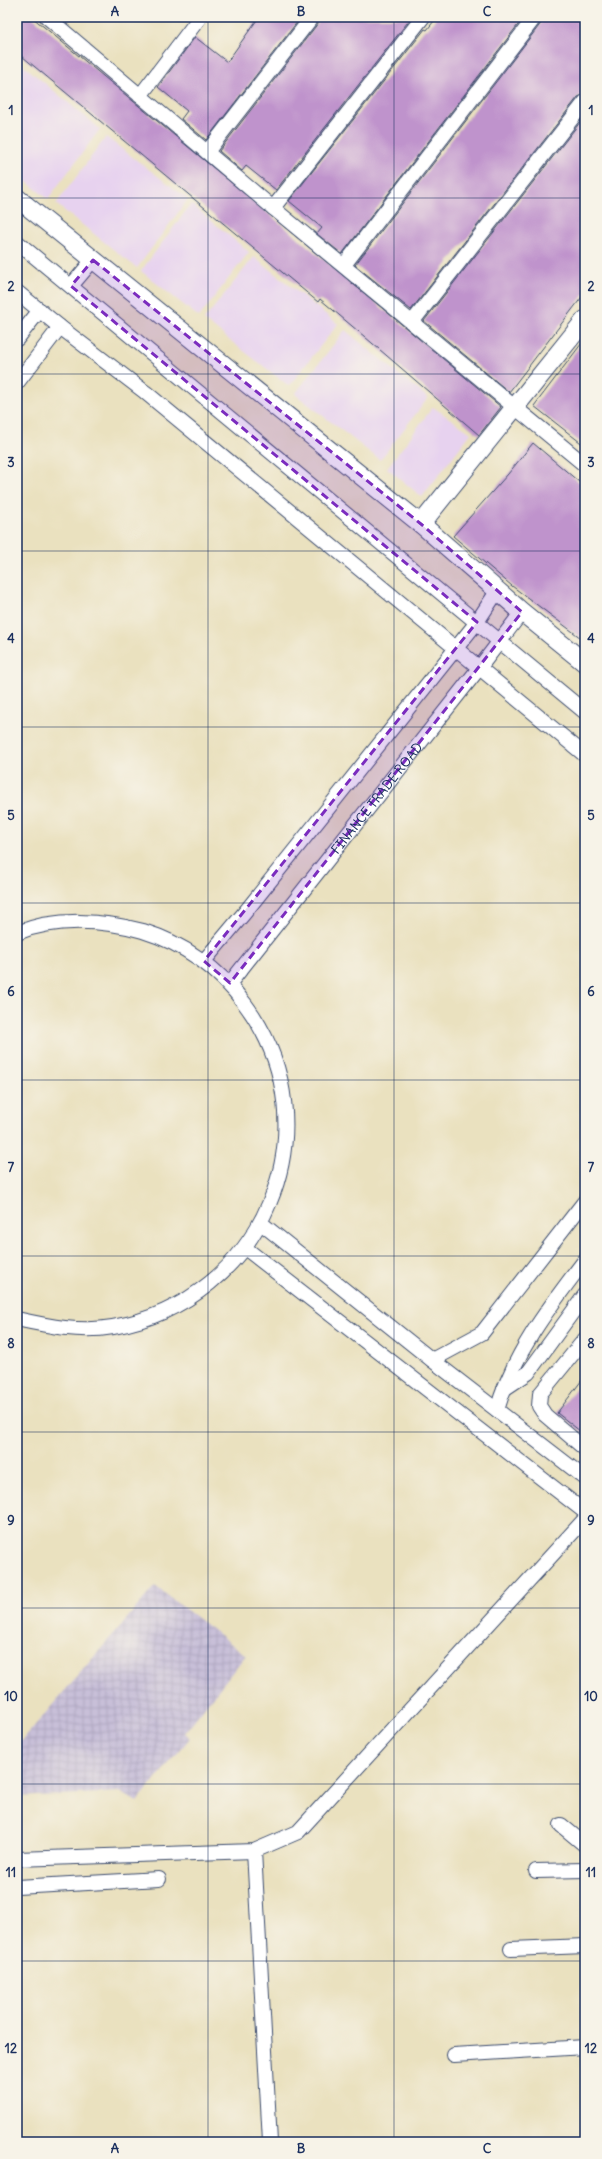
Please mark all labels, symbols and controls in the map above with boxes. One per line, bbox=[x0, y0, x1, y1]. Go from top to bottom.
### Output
text: A bbox=[111, 3, 120, 20]
text: B bbox=[297, 3, 306, 20]
text: C bbox=[483, 3, 492, 20]
text: 1 bbox=[8, 102, 14, 119]
text: 1 bbox=[588, 102, 594, 119]
text: 2 bbox=[7, 278, 15, 295]
text: 2 bbox=[587, 278, 595, 295]
text: 3 bbox=[7, 454, 15, 471]
text: 3 bbox=[587, 454, 595, 471]
text: 4 bbox=[7, 630, 15, 647]
text: 4 bbox=[587, 630, 595, 647]
street label: FINANCE TRADE ROAD bbox=[327, 739, 426, 857]
text: 5 bbox=[7, 807, 15, 824]
text: 5 bbox=[587, 807, 595, 824]
text: 6 bbox=[7, 983, 15, 1000]
text: 6 bbox=[587, 983, 595, 1000]
text: 7 bbox=[8, 1159, 15, 1176]
text: 7 bbox=[588, 1159, 595, 1176]
text: 8 bbox=[7, 1335, 15, 1352]
text: 8 bbox=[587, 1335, 595, 1352]
text: 9 bbox=[7, 1512, 15, 1529]
text: 9 bbox=[587, 1512, 595, 1529]
text: 10 bbox=[4, 1688, 18, 1705]
text: 10 bbox=[584, 1688, 598, 1705]
text: 11 bbox=[6, 1864, 16, 1881]
text: 11 bbox=[586, 1864, 596, 1881]
text: 12 bbox=[5, 2040, 17, 2057]
text: 12 bbox=[585, 2040, 597, 2057]
text: A bbox=[111, 2140, 120, 2157]
text: B bbox=[297, 2140, 306, 2157]
text: C bbox=[483, 2140, 492, 2157]

